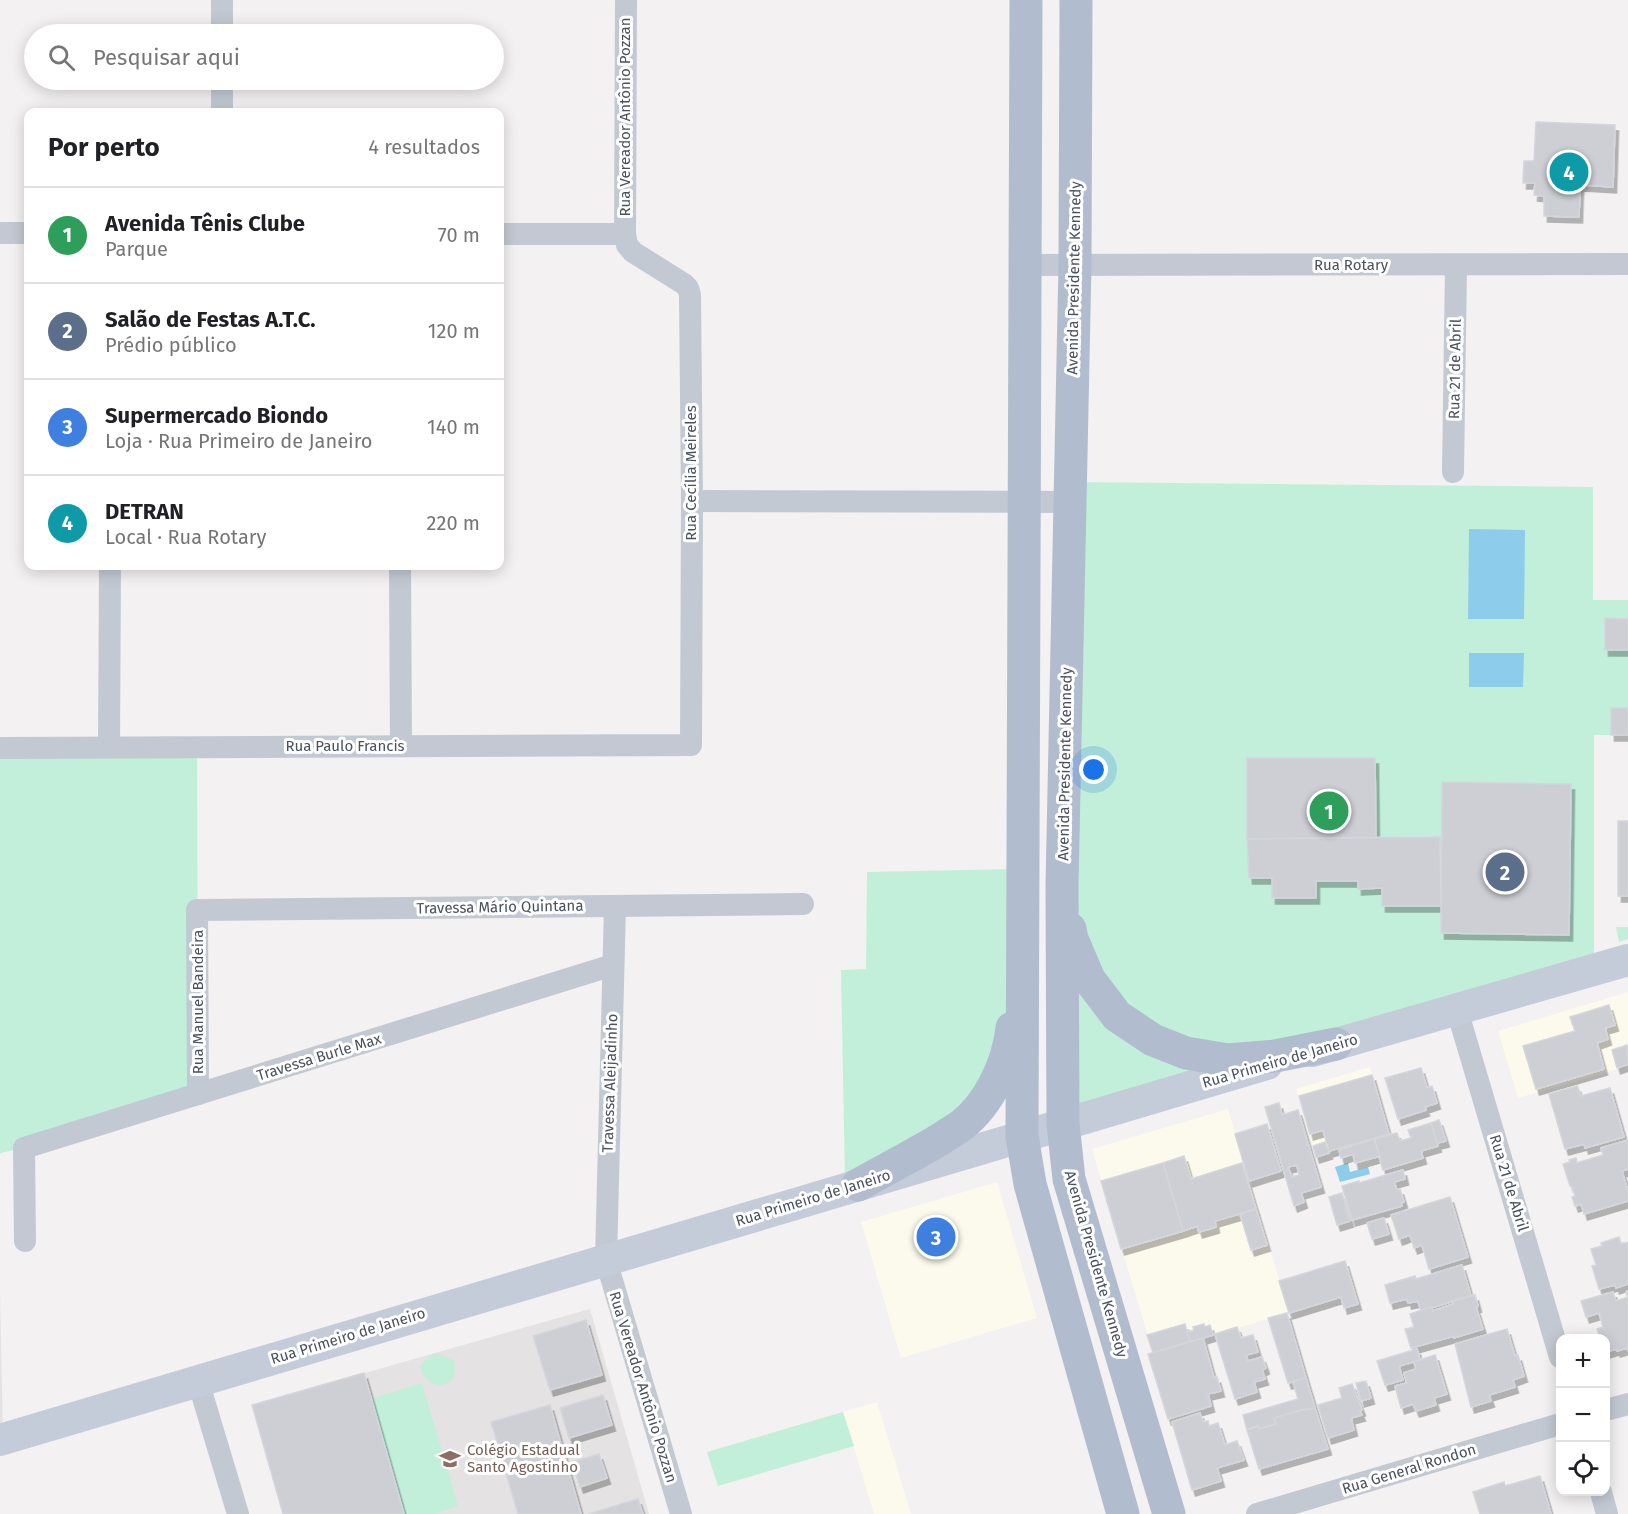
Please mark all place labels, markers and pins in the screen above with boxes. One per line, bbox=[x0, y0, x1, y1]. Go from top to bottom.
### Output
pin: 4 bbox=[1550, 150, 1588, 195]
pin: 1 bbox=[1310, 788, 1348, 834]
pin: 2 bbox=[1486, 850, 1524, 894]
pin: 3 bbox=[916, 1214, 956, 1260]
place label: Colégio Estadual Santo Agostinho bbox=[467, 1441, 580, 1476]
school or university icon: Colégio Estadual Santo Agostinho bbox=[438, 1447, 462, 1471]

